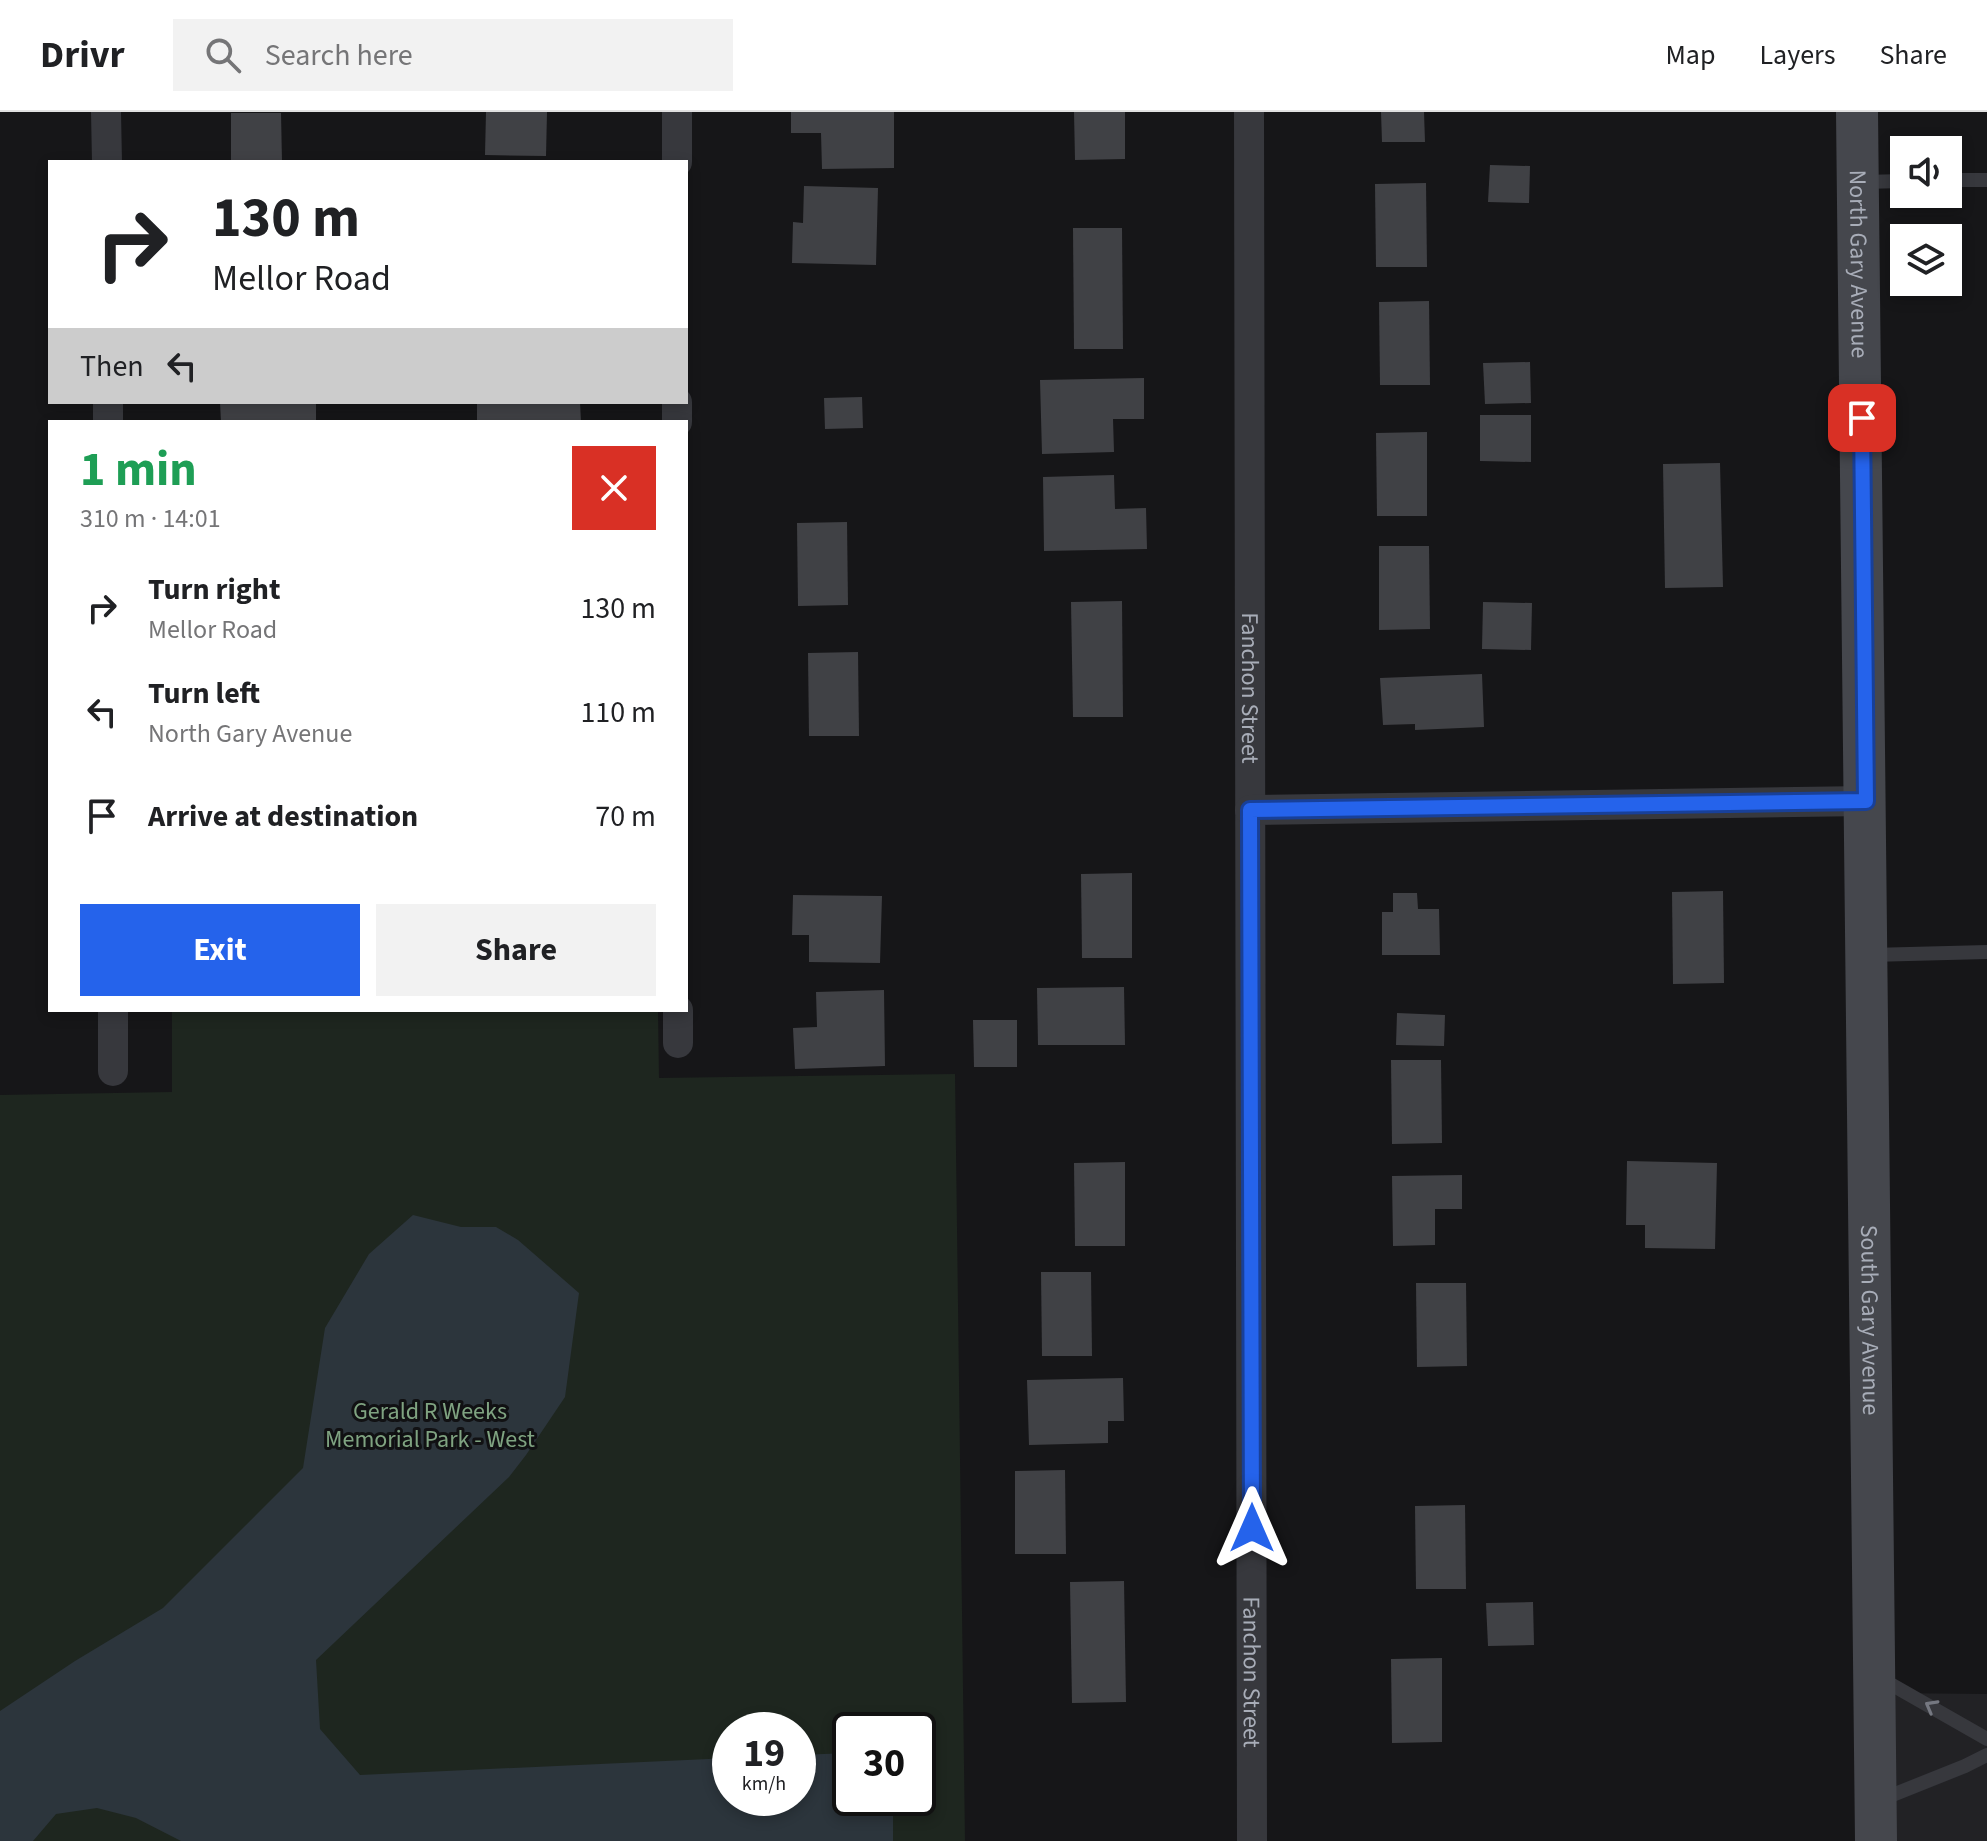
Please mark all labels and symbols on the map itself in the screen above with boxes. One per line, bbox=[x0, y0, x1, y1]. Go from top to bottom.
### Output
street label: North Gary Avenue bbox=[1840, 169, 1877, 358]
pin bbox=[1828, 384, 1896, 452]
street label: Fanchon Street bbox=[1232, 612, 1267, 764]
street label: South Gary Avenue bbox=[1851, 1224, 1888, 1416]
park label: Gerald R Weeks Memorial Park - West bbox=[325, 1394, 535, 1457]
position arrow bbox=[1210, 1486, 1294, 1570]
street label: Fanchon Street bbox=[1234, 1596, 1269, 1748]
one-way arrow bbox=[1925, 1701, 1940, 1716]
speed limit sign: 30 bbox=[832, 1712, 936, 1816]

